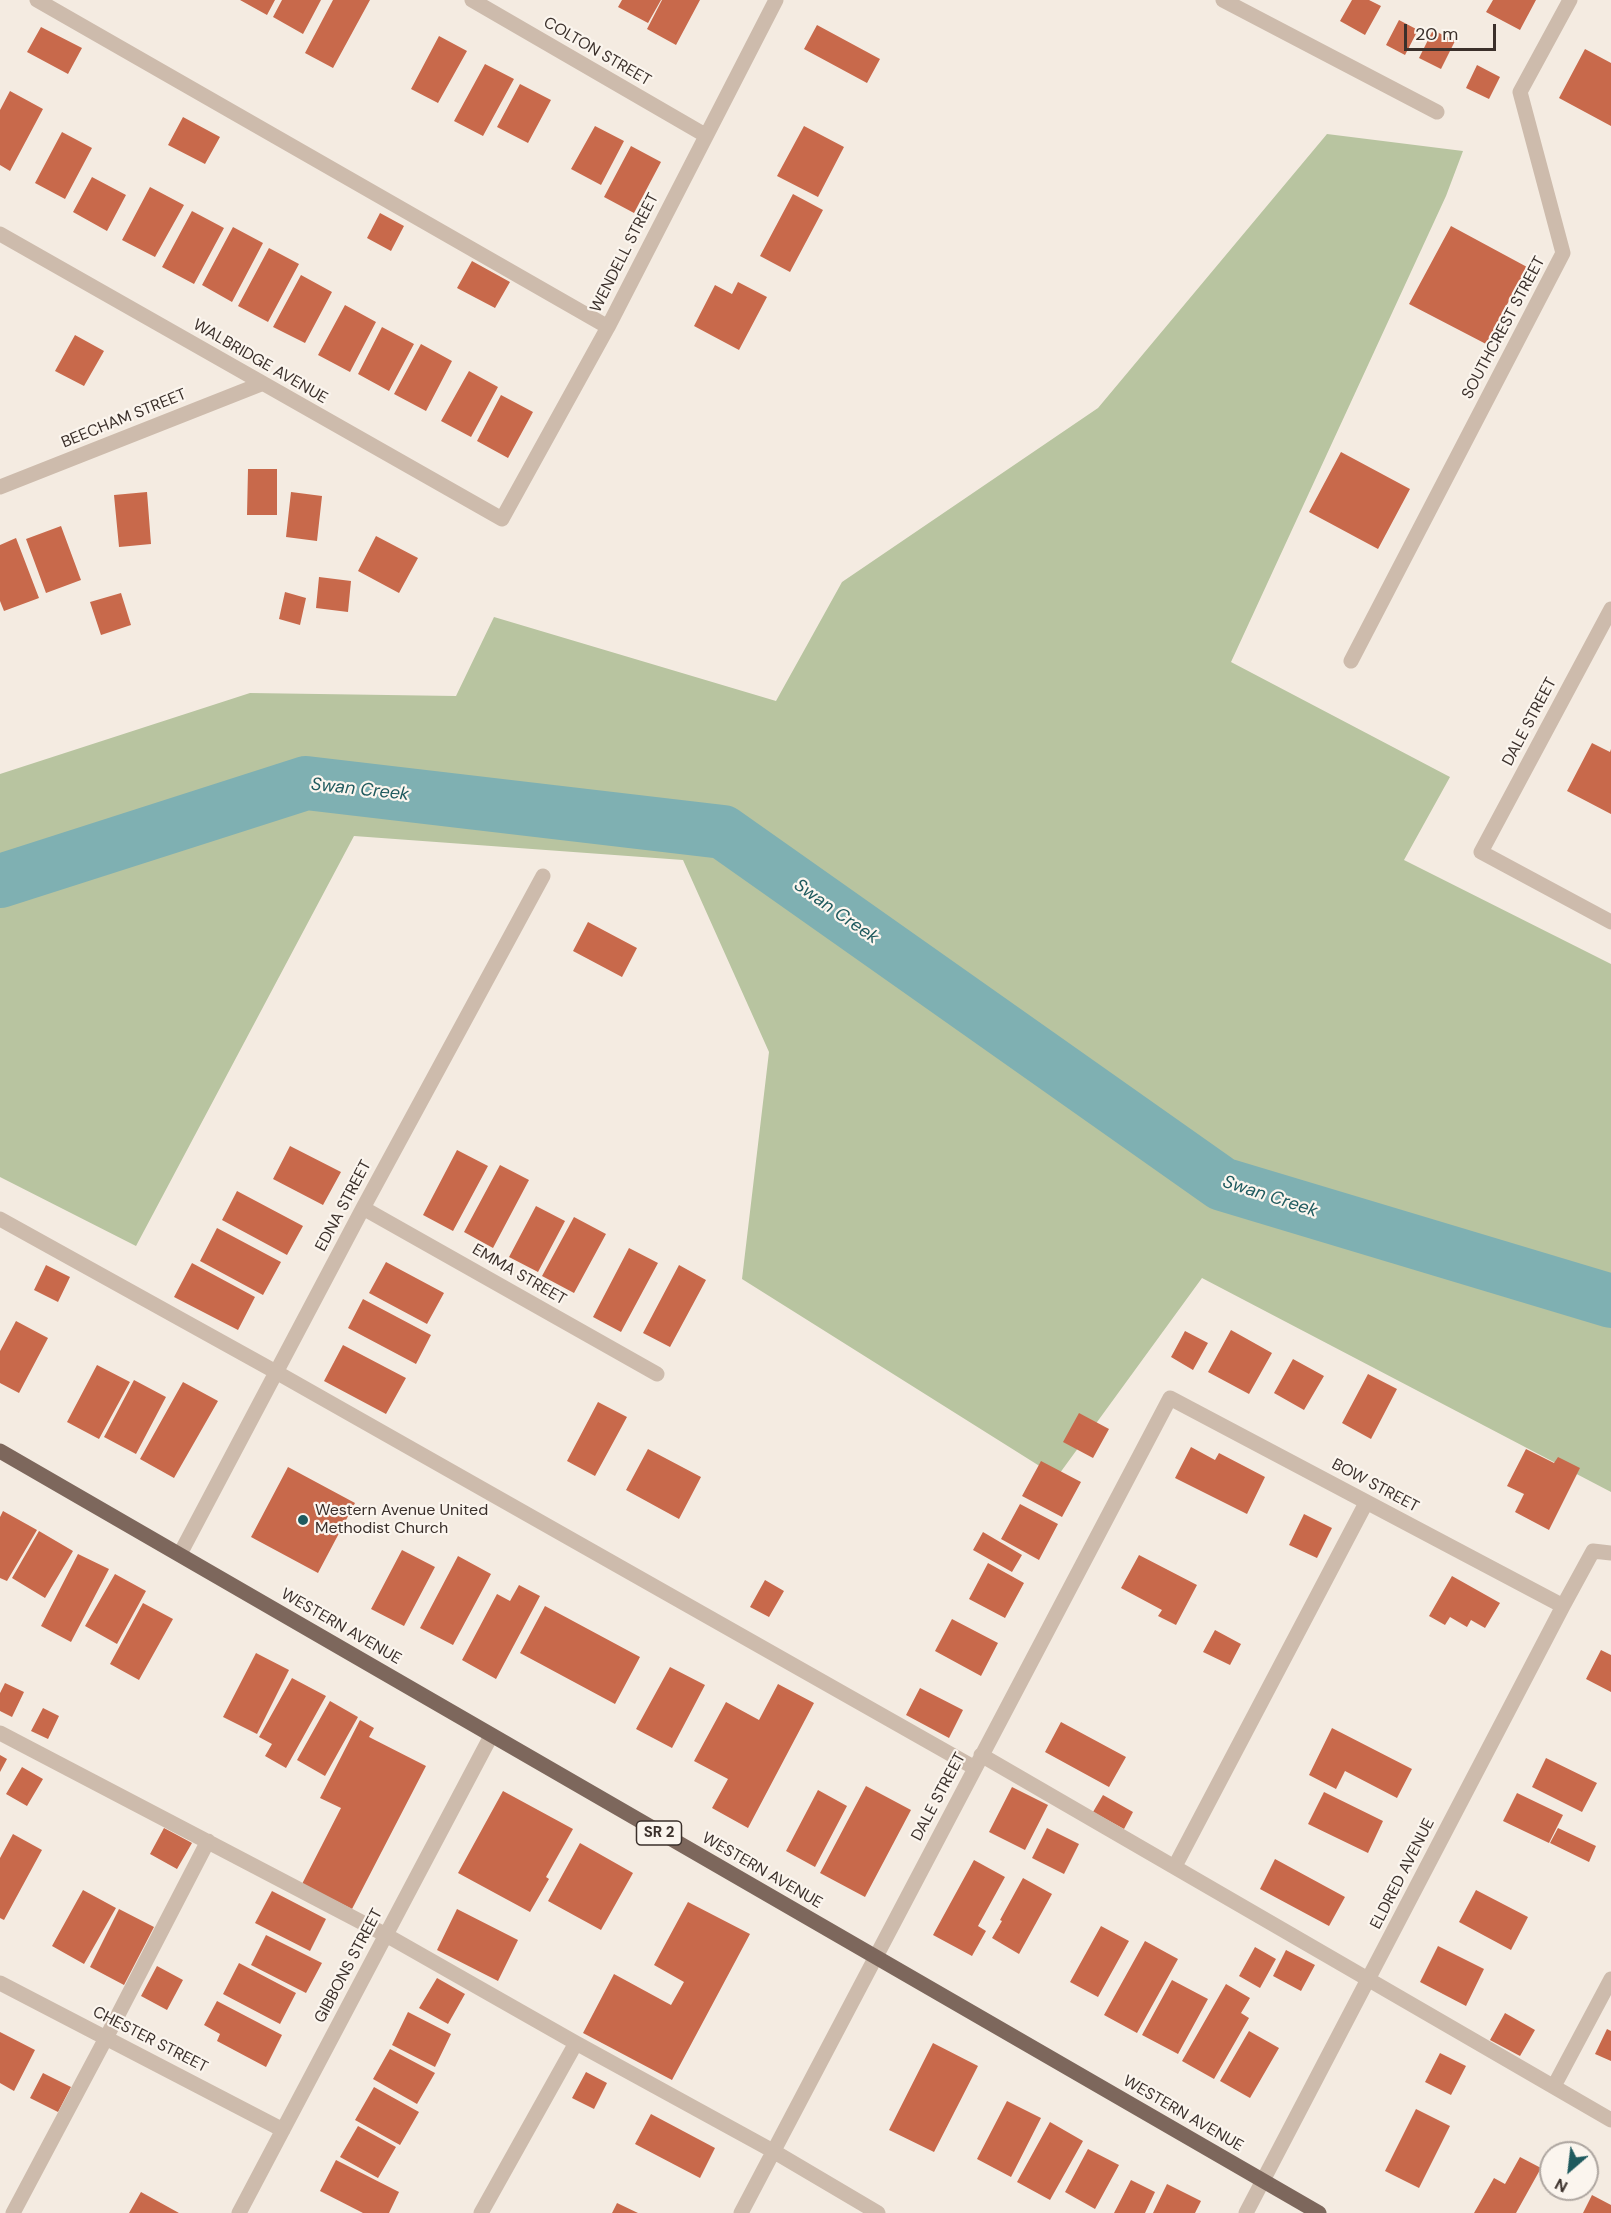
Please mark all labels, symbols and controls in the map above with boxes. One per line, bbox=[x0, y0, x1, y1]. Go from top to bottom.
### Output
scale bar bbox=[1407, 12, 1498, 50]
street label: COLTON STREET bbox=[540, 13, 654, 91]
text: 20 m bbox=[1415, 22, 1458, 46]
street label: WENDELL STREET bbox=[587, 190, 663, 316]
street label: SOUTHCREST STREET bbox=[1458, 253, 1550, 403]
street label: WALBRIDGE AVENUE bbox=[189, 316, 331, 408]
street label: BEECHAM STREET bbox=[59, 385, 189, 453]
street label: DALE STREET bbox=[1499, 675, 1561, 769]
water label: Swan Creek bbox=[310, 774, 410, 806]
water label: Swan Creek bbox=[789, 875, 883, 949]
street label: EDNA STREET bbox=[312, 1157, 376, 1255]
water label: Swan Creek bbox=[1220, 1171, 1320, 1223]
street label: EMMA STREET bbox=[469, 1240, 569, 1310]
street label: BOW STREET bbox=[1328, 1455, 1422, 1517]
place label: Western Avenue United Methodist Church bbox=[315, 1501, 488, 1539]
marker: Western Avenue United Methodist Church bbox=[296, 1513, 310, 1527]
street label: WESTERN AVENUE bbox=[277, 1585, 405, 1669]
street label: DALE STREET bbox=[908, 1750, 970, 1844]
street label: ELDRED AVENUE bbox=[1367, 1815, 1439, 1933]
road number: SR 2 bbox=[636, 1821, 682, 1845]
street label: WESTERN AVENUE bbox=[698, 1829, 826, 1913]
street label: GIBBONS STREET bbox=[311, 1906, 387, 2026]
street label: CHESTER STREET bbox=[89, 2003, 211, 2077]
street label: WESTERN AVENUE bbox=[1119, 2072, 1247, 2156]
north arrow bbox=[1539, 2141, 1599, 2201]
text: N bbox=[1551, 2174, 1571, 2198]

